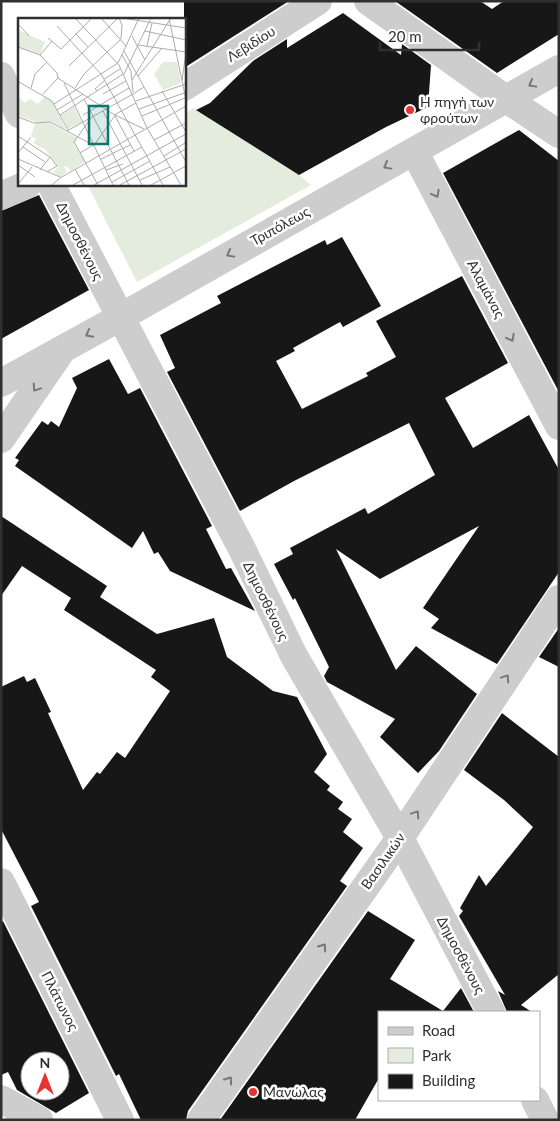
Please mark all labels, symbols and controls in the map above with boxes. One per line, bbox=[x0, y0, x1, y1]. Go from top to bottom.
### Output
inset map bbox=[18, 18, 185, 185]
scale bar bbox=[380, 20, 479, 52]
street label: Λεβιδίου bbox=[223, 22, 278, 65]
text: 20 m bbox=[388, 27, 422, 45]
one-way arrow bbox=[529, 78, 538, 88]
place label: Η πηγή των φρούτων bbox=[420, 93, 494, 126]
marker: Η πηγή των φρούτων bbox=[404, 104, 416, 116]
one-way arrow bbox=[384, 160, 393, 170]
one-way arrow bbox=[430, 189, 440, 198]
street label: Δημοσθένους bbox=[53, 199, 108, 283]
street label: Τριπόλεως bbox=[247, 202, 313, 249]
one-way arrow bbox=[227, 248, 236, 258]
street label: Αλαμάνας bbox=[464, 257, 509, 321]
one-way arrow bbox=[85, 328, 94, 338]
one-way arrow bbox=[505, 333, 515, 342]
one-way arrow bbox=[33, 382, 42, 392]
street label: Δημοσθένους bbox=[240, 558, 293, 644]
one-way arrow bbox=[500, 675, 509, 684]
one-way arrow bbox=[409, 810, 419, 819]
street label: Βασιλικών bbox=[357, 829, 408, 892]
street label: Δημοσθένους bbox=[434, 913, 489, 997]
one-way arrow bbox=[317, 943, 326, 953]
street label: Πλάτωνος bbox=[38, 968, 83, 1034]
legend bbox=[378, 1011, 540, 1101]
text: Road bbox=[422, 1021, 455, 1039]
text: Park bbox=[422, 1046, 452, 1064]
north arrow bbox=[20, 1051, 70, 1101]
text: N bbox=[40, 1054, 50, 1071]
text: Building bbox=[422, 1071, 475, 1089]
one-way arrow bbox=[223, 1076, 232, 1086]
place label: Μανώλας bbox=[263, 1083, 324, 1100]
marker: Μανώλας bbox=[247, 1086, 259, 1098]

